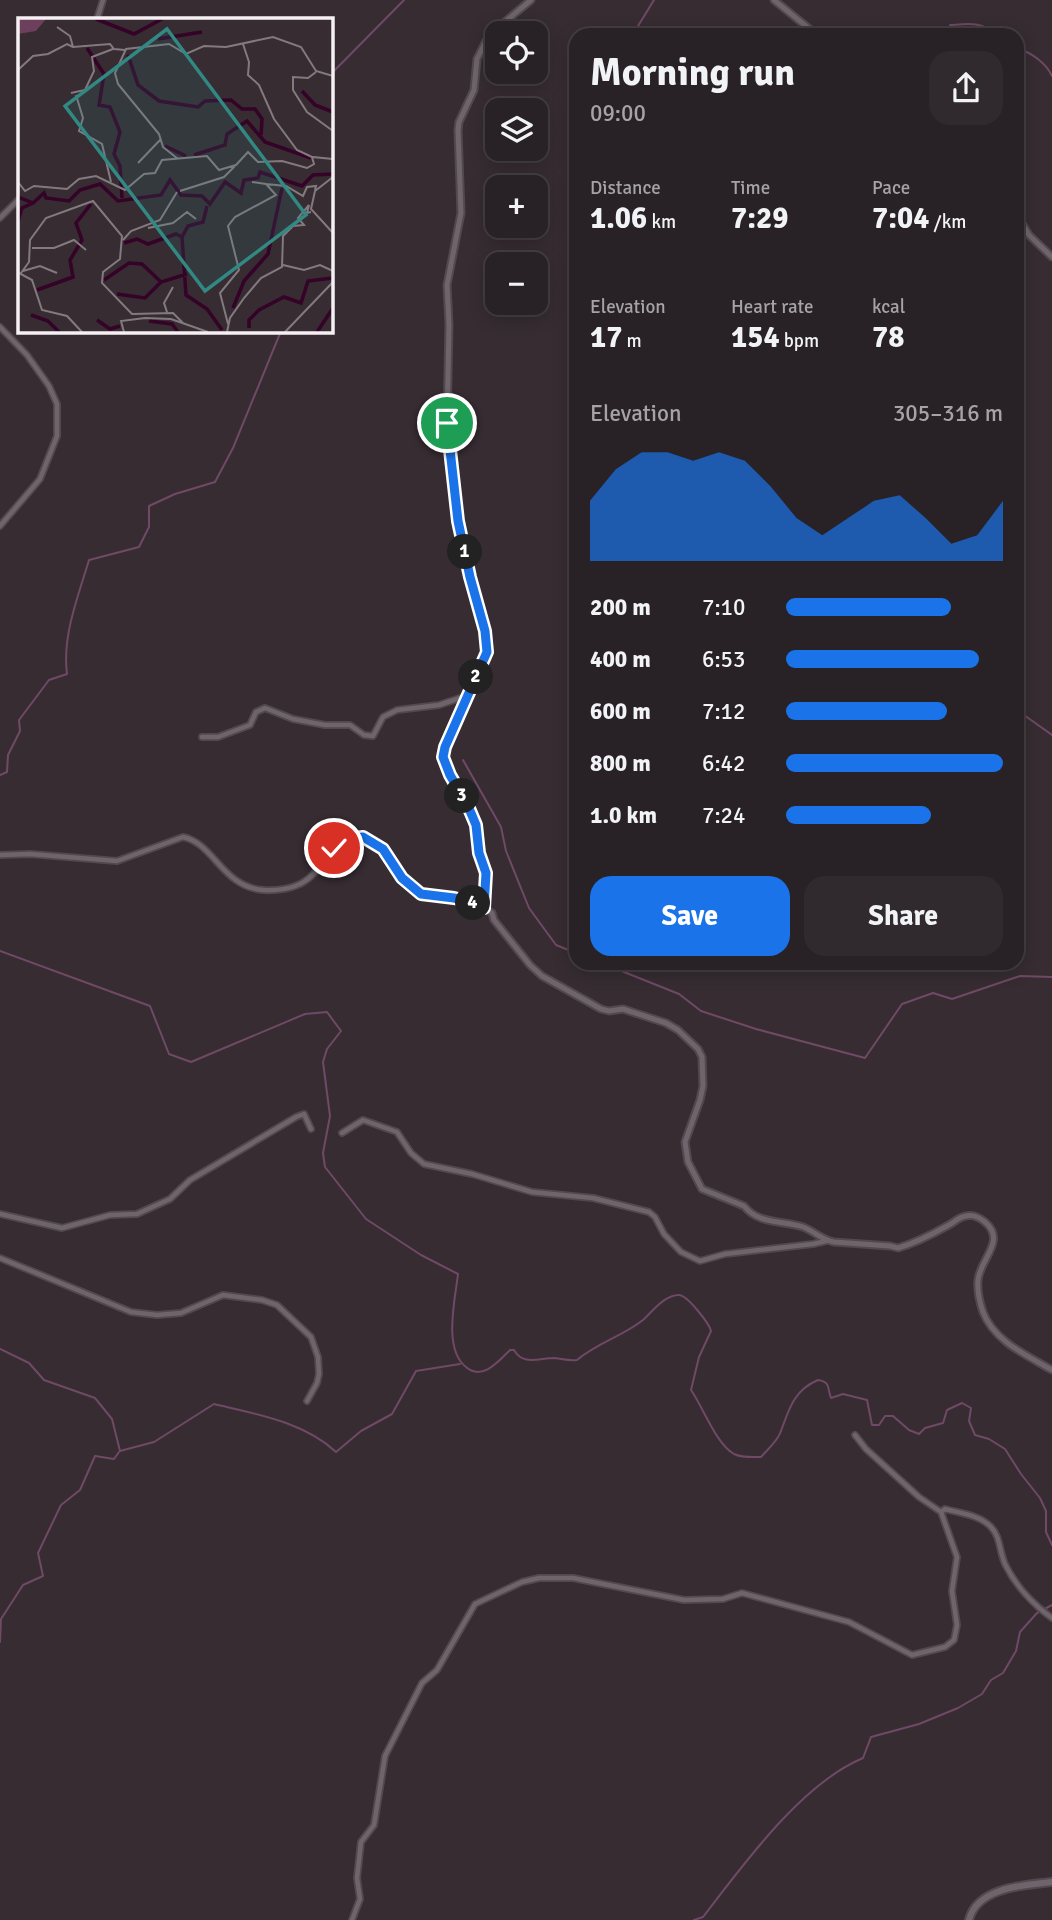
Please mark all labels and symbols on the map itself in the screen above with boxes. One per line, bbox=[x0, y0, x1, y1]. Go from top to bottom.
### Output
inset map bbox=[18, 18, 332, 332]
pin bbox=[417, 393, 477, 453]
pin: 1 bbox=[448, 534, 482, 570]
pin: 2 bbox=[458, 660, 494, 694]
pin: 3 bbox=[444, 778, 480, 814]
pin bbox=[304, 818, 364, 878]
pin: 4 bbox=[456, 886, 490, 920]

